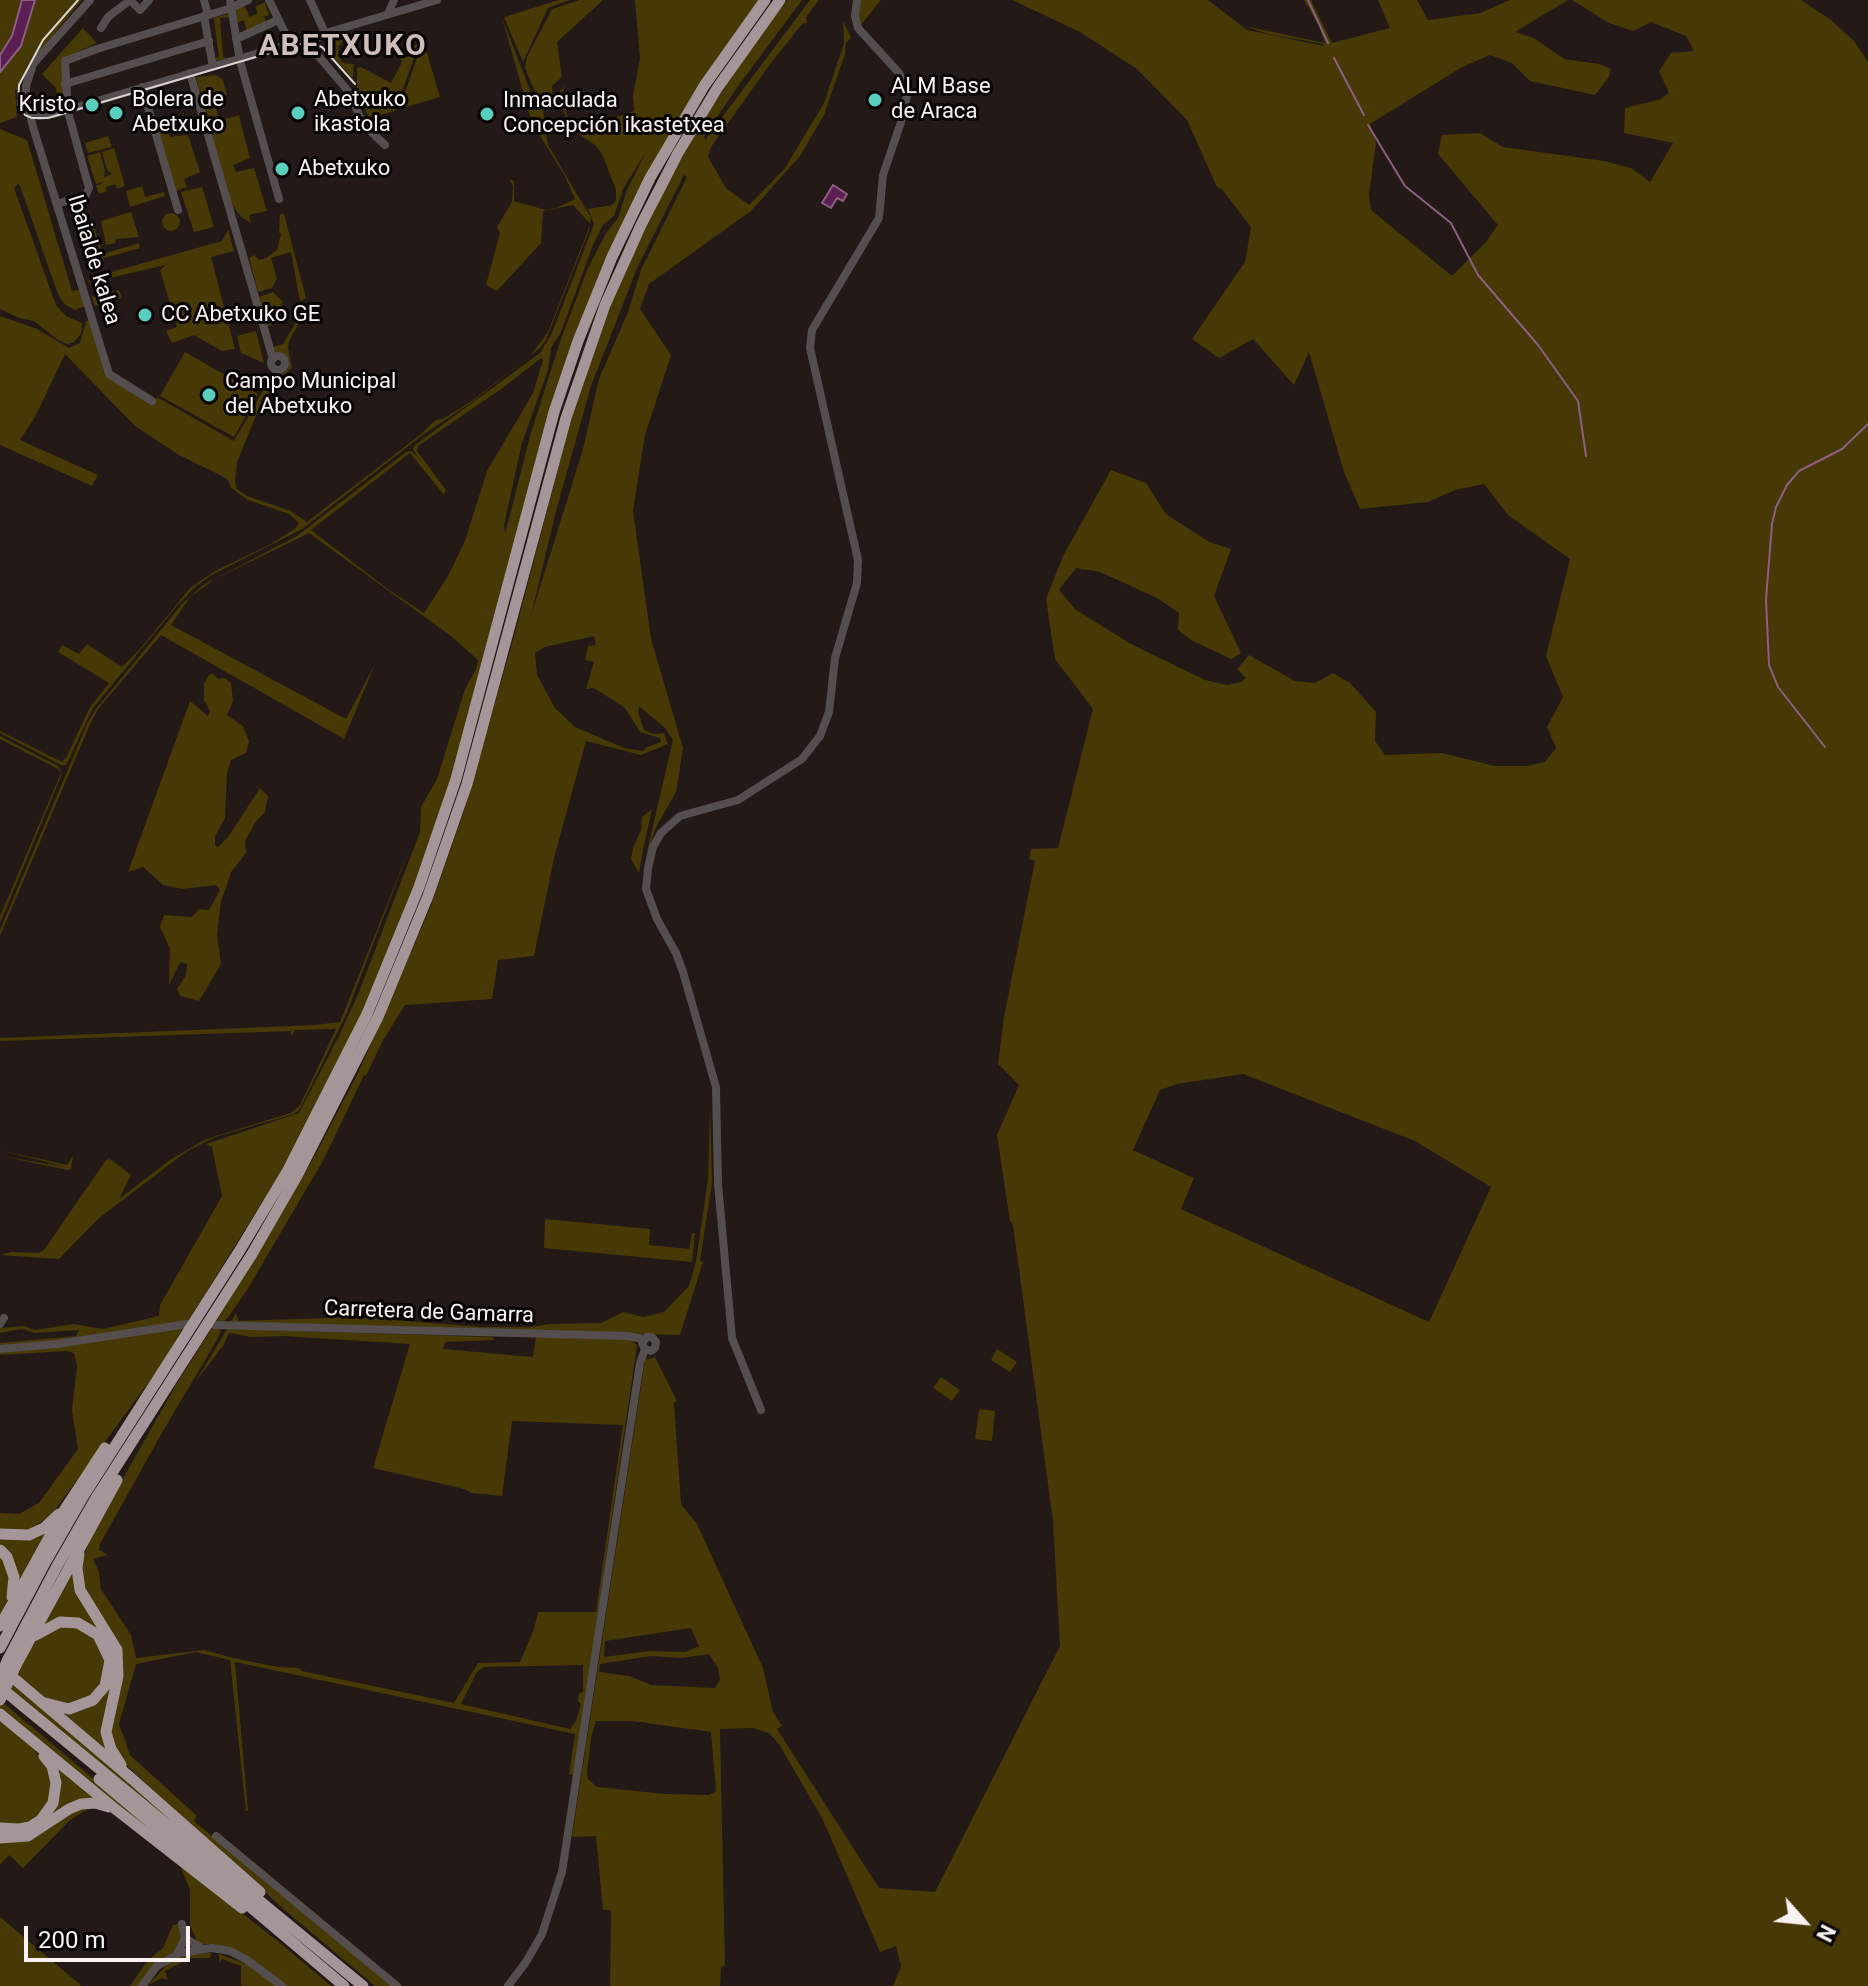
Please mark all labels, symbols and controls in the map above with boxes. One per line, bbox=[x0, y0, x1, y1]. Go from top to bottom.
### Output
district label: ABETXUKO bbox=[258, 29, 428, 65]
place label: ALM Base de Araca bbox=[891, 74, 991, 126]
place label: Bolera de Abetxuko bbox=[132, 87, 224, 138]
place label: Abetxuko ikastola bbox=[314, 87, 406, 138]
place label: Inmaculada Concepción ikastetxea bbox=[503, 88, 725, 140]
marker: ALM Base de Araca bbox=[866, 91, 884, 109]
place label: Kristo bbox=[19, 92, 76, 118]
marker: Kristo bbox=[83, 96, 101, 114]
marker: Bolera de Abetxuko bbox=[107, 104, 125, 122]
marker: Abetxuko ikastola bbox=[289, 104, 307, 122]
marker: Inmaculada Concepción ikastetxea bbox=[478, 105, 496, 123]
place label: Abetxuko bbox=[298, 156, 390, 182]
marker: Abetxuko bbox=[273, 160, 291, 178]
street label: Ibaialde kalea bbox=[61, 192, 125, 328]
place label: CC Abetxuko GE bbox=[161, 302, 320, 328]
marker: CC Abetxuko GE bbox=[136, 306, 154, 324]
place label: Campo Municipal del Abetxuko bbox=[225, 369, 396, 420]
marker: Campo Municipal del Abetxuko bbox=[200, 386, 218, 404]
street label: Carretera de Gamarra bbox=[324, 1296, 534, 1330]
north arrow bbox=[1764, 1882, 1844, 1962]
scale bar bbox=[28, 1910, 194, 1960]
text: N bbox=[1811, 1921, 1840, 1946]
text: 200 m bbox=[38, 1926, 105, 1954]

